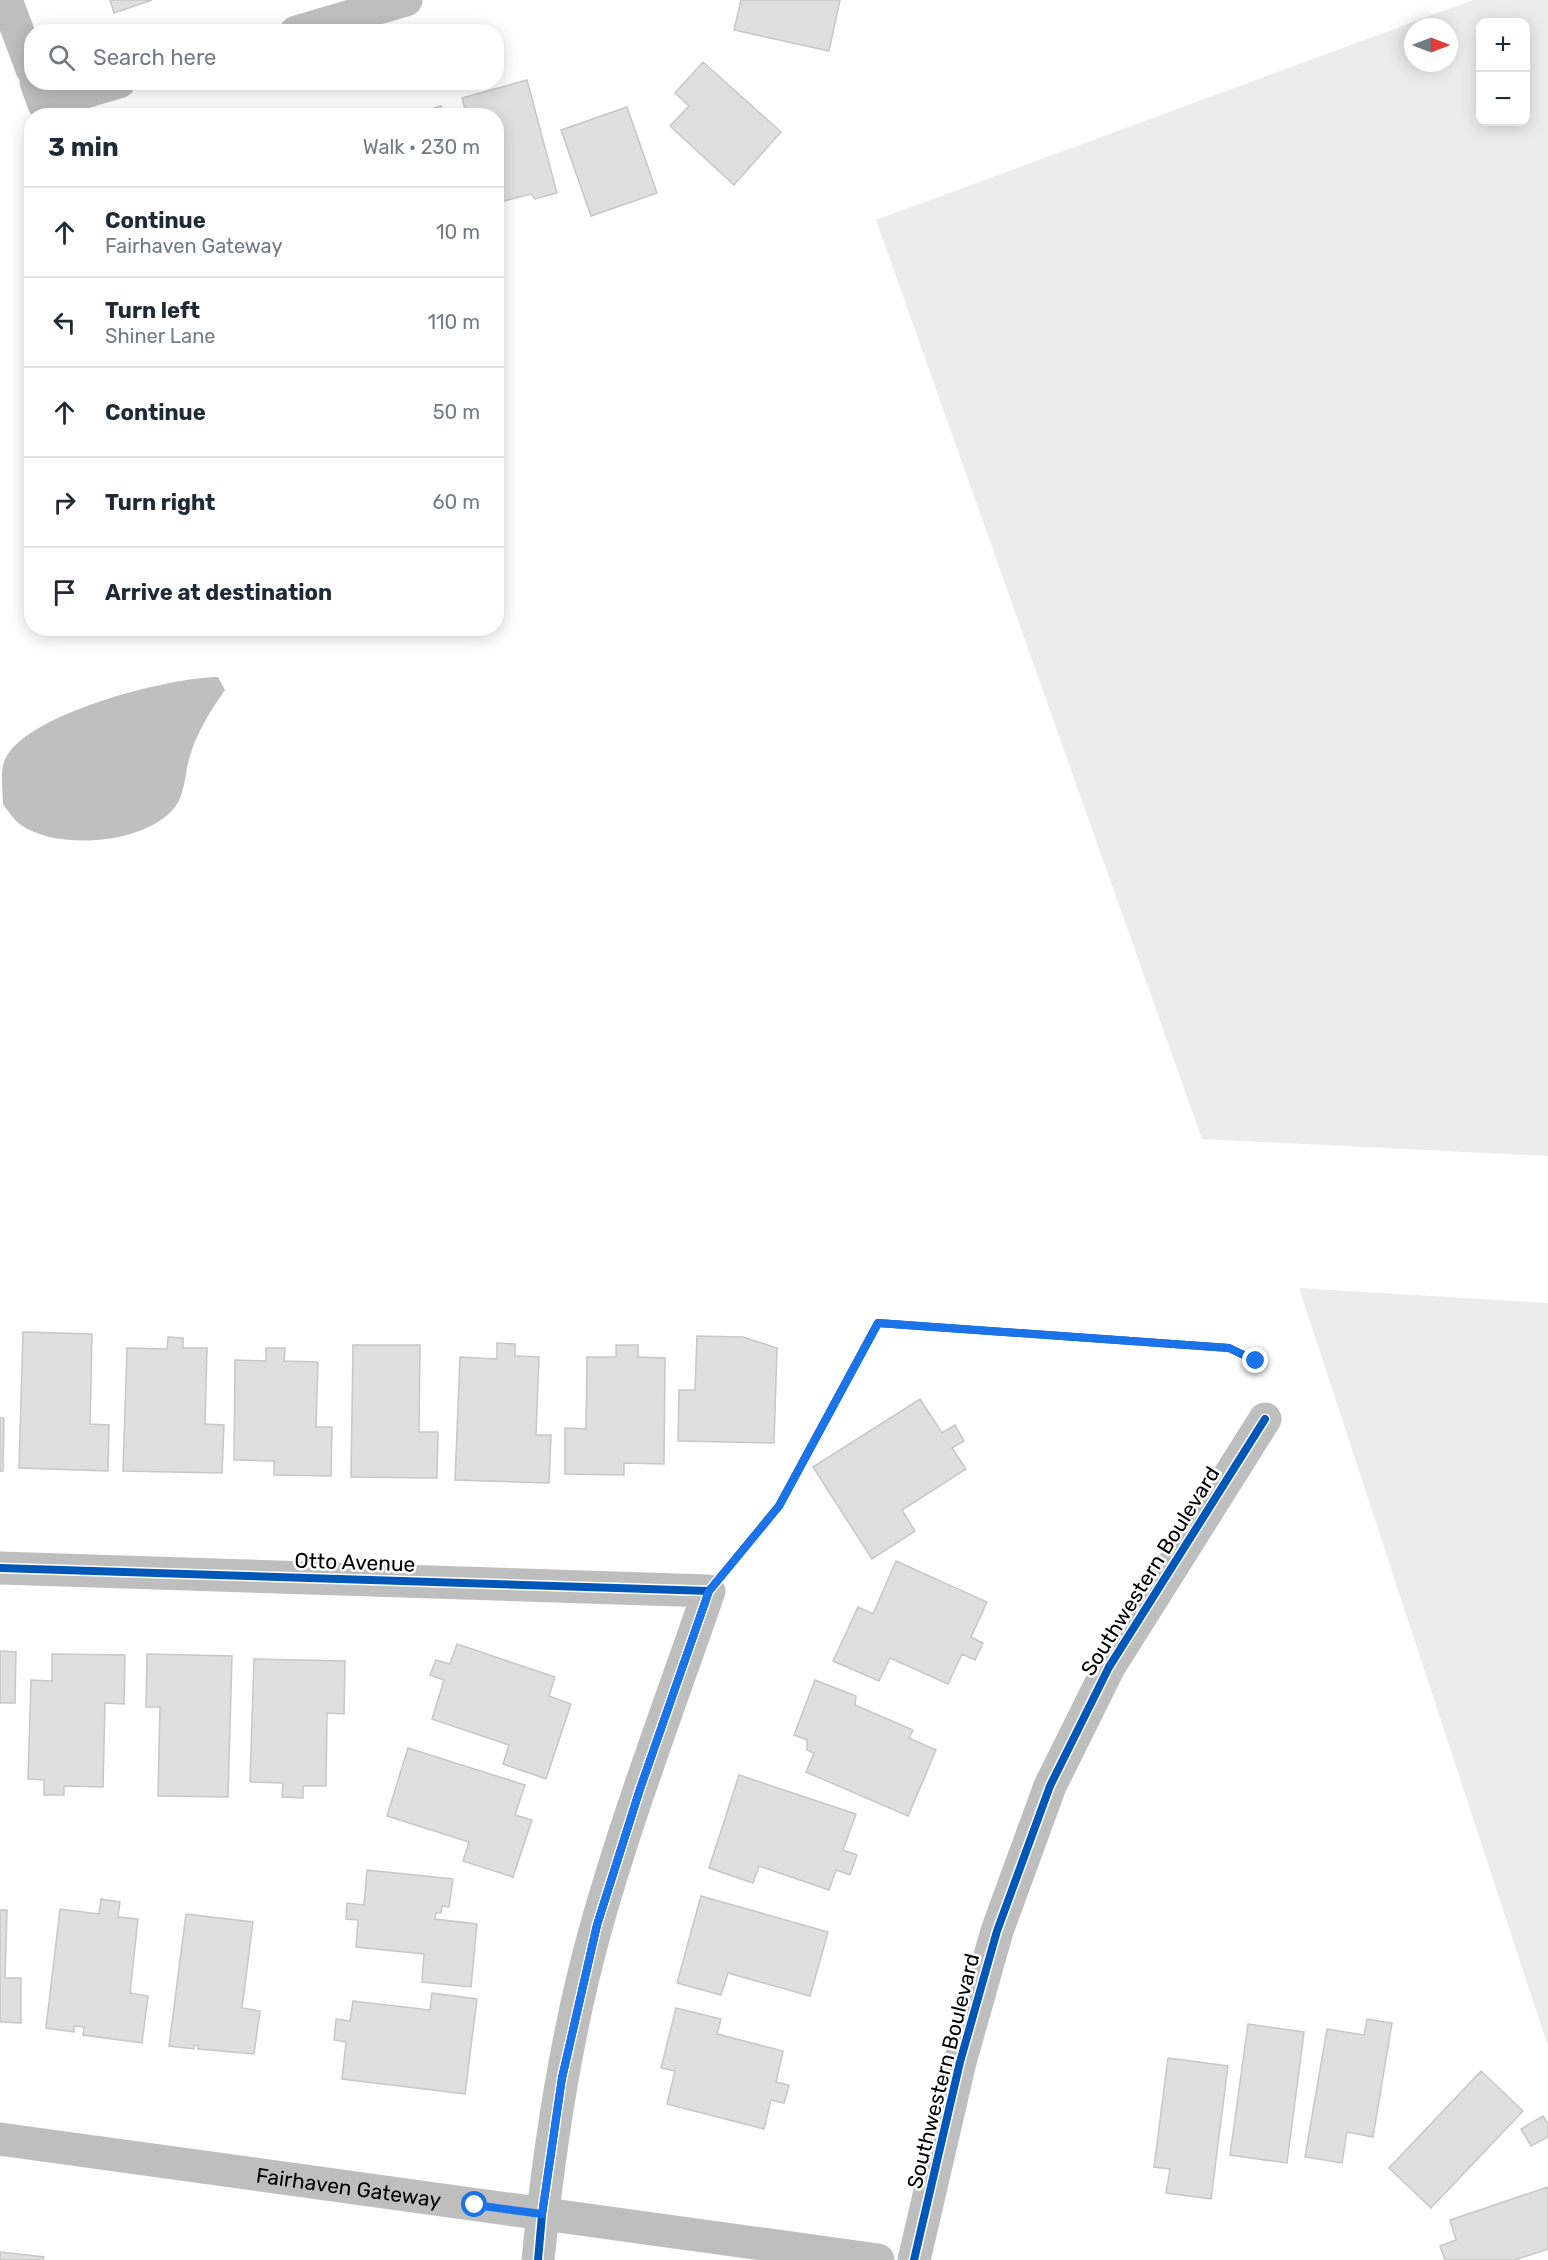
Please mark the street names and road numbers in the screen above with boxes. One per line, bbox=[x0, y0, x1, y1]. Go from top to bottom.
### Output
street label: Southwestern Boulevard bbox=[1075, 1462, 1225, 1680]
street label: Otto Avenue bbox=[294, 1547, 416, 1577]
street label: Southwestern Boulevard bbox=[902, 1951, 984, 2191]
street label: Fairhaven Gateway bbox=[255, 2162, 443, 2212]

